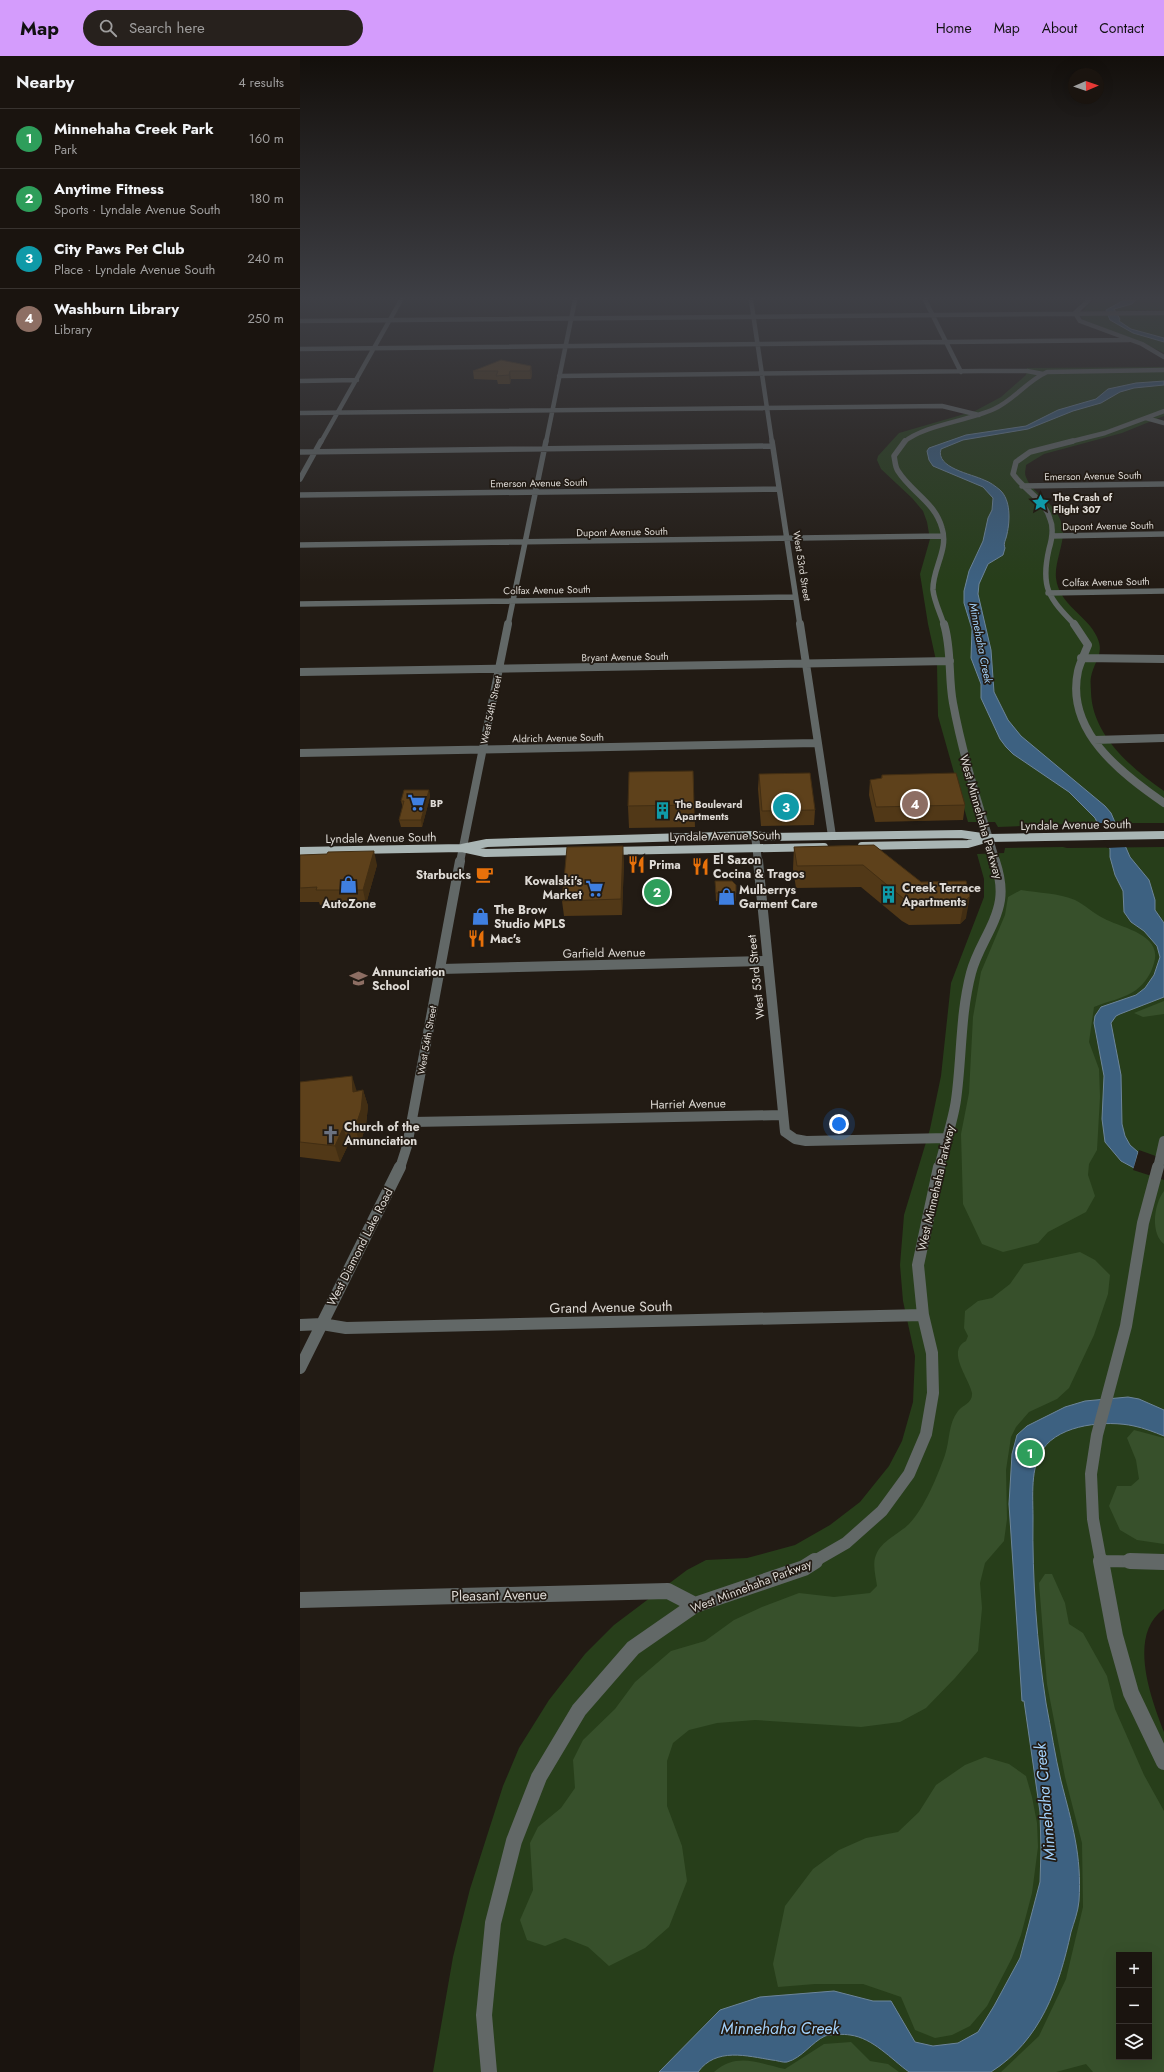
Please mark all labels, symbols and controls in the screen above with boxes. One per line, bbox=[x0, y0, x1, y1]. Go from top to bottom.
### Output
search box bbox=[83, 10, 363, 46]
text: Map bbox=[20, 15, 59, 42]
icon: search bbox=[97, 17, 119, 39]
text: Search here bbox=[129, 17, 205, 39]
text: Home bbox=[936, 18, 972, 38]
text: Map bbox=[994, 18, 1020, 38]
text: About bbox=[1042, 18, 1077, 38]
text: Contact bbox=[1099, 18, 1144, 38]
north arrow bbox=[1068, 68, 1104, 104]
text: Nearby bbox=[16, 70, 74, 94]
text: 4 results bbox=[238, 73, 284, 92]
text: Minnehaha Creek Park bbox=[54, 118, 214, 140]
text: 1 bbox=[26, 129, 32, 148]
text: 160 m bbox=[249, 129, 284, 148]
text: Park bbox=[54, 140, 77, 159]
text: Anytime Fitness bbox=[54, 178, 164, 200]
text: 2 bbox=[25, 189, 33, 208]
text: 180 m bbox=[249, 189, 284, 208]
text: Sports · Lyndale Avenue South bbox=[54, 200, 221, 219]
text: City Paws Pet Club bbox=[54, 238, 185, 260]
text: 3 bbox=[25, 249, 33, 268]
text: 240 m bbox=[247, 249, 284, 268]
text: Place · Lyndale Avenue South bbox=[54, 260, 215, 279]
text: Washburn Library bbox=[54, 298, 179, 320]
text: 4 bbox=[24, 309, 34, 328]
text: 250 m bbox=[247, 309, 284, 328]
text: Library bbox=[54, 320, 92, 339]
street label: Emerson Avenue South bbox=[1044, 468, 1142, 484]
street label: Emerson Avenue South bbox=[490, 475, 588, 491]
place label: The Crash of Flight 307 bbox=[1053, 490, 1113, 517]
place icon: The Crash of Flight 307 bbox=[1030, 493, 1050, 513]
street label: Dupont Avenue South bbox=[1062, 518, 1154, 534]
street label: Dupont Avenue South bbox=[576, 524, 668, 540]
street label: West 53rd Street bbox=[789, 530, 815, 603]
street label: Colfax Avenue South bbox=[1062, 574, 1150, 590]
street label: Colfax Avenue South bbox=[503, 582, 591, 598]
water label: Minnehaha Creek bbox=[965, 602, 997, 686]
street label: Bryant Avenue South bbox=[581, 649, 669, 665]
street label: West 54th Street bbox=[476, 674, 506, 746]
street label: Aldrich Avenue South bbox=[512, 730, 604, 746]
street label: West Minnehaha Parkway bbox=[955, 753, 1008, 882]
pin: 4 bbox=[902, 789, 928, 819]
pin: 3 bbox=[773, 792, 799, 822]
supermarket icon: BP bbox=[407, 793, 427, 813]
place label: BP bbox=[430, 796, 443, 811]
place label: The Boulevard Apartments bbox=[674, 797, 743, 824]
building icon: The Boulevard Apartments bbox=[652, 800, 672, 820]
street label: Lyndale Avenue South bbox=[1020, 815, 1132, 835]
street label: Lyndale Avenue South bbox=[669, 826, 781, 846]
street label: Lyndale Avenue South bbox=[325, 828, 437, 848]
place label: El Sazon Cocina & Tragos bbox=[713, 851, 805, 883]
restaurant icon: Prima bbox=[626, 855, 646, 875]
place label: Prima bbox=[649, 856, 681, 874]
restaurant icon: El Sazon Cocina & Tragos bbox=[690, 857, 710, 877]
cafe icon: Starbucks bbox=[474, 865, 494, 885]
place label: Starbucks bbox=[416, 866, 472, 884]
place label: Kowalski's Market bbox=[525, 872, 583, 904]
shop icon: AutoZone bbox=[339, 875, 359, 895]
pin: 2 bbox=[644, 877, 670, 907]
supermarket icon: Kowalski's Market bbox=[585, 878, 605, 898]
place label: Creek Terrace Apartments bbox=[901, 879, 981, 911]
place label: Mulberrys Garment Care bbox=[739, 881, 818, 913]
building icon: Creek Terrace Apartments bbox=[879, 885, 899, 905]
shop icon: Mulberrys Garment Care bbox=[716, 887, 736, 907]
place label: AutoZone bbox=[321, 895, 376, 913]
place label: The Brow Studio MPLS bbox=[494, 901, 566, 933]
shop icon: The Brow Studio MPLS bbox=[471, 907, 491, 927]
restaurant icon: Mac's bbox=[467, 929, 487, 949]
place label: Mac's bbox=[490, 930, 521, 948]
street label: West 53rd Street bbox=[743, 934, 769, 1020]
street label: Garfield Avenue bbox=[563, 943, 645, 963]
place label: Annunciation School bbox=[371, 963, 445, 995]
school or university icon: Annunciation School bbox=[349, 969, 369, 989]
street label: West 54th Street bbox=[414, 1004, 441, 1076]
street label: Harriet Avenue bbox=[650, 1094, 726, 1114]
your location bbox=[829, 1114, 849, 1134]
place label: Church of the Annunciation bbox=[343, 1118, 420, 1150]
street label: West Minnehaha Parkway bbox=[913, 1123, 959, 1253]
church icon: Church of the Annunciation bbox=[321, 1124, 341, 1144]
street label: West Diamond Lake Road bbox=[322, 1185, 398, 1309]
street label: Grand Avenue South bbox=[549, 1296, 673, 1318]
pin: 1 bbox=[1017, 1438, 1043, 1468]
street label: West Minnehaha Parkway bbox=[688, 1554, 815, 1617]
street label: Pleasant Avenue bbox=[451, 1584, 547, 1606]
water label: Minnehaha Creek bbox=[1028, 1741, 1062, 1862]
map controls bbox=[1116, 1952, 1152, 2060]
button: + bbox=[1116, 1952, 1152, 1988]
button: − bbox=[1116, 1988, 1152, 2024]
water label: Minnehaha Creek bbox=[721, 2017, 840, 2040]
button: layers bbox=[1116, 2024, 1152, 2060]

